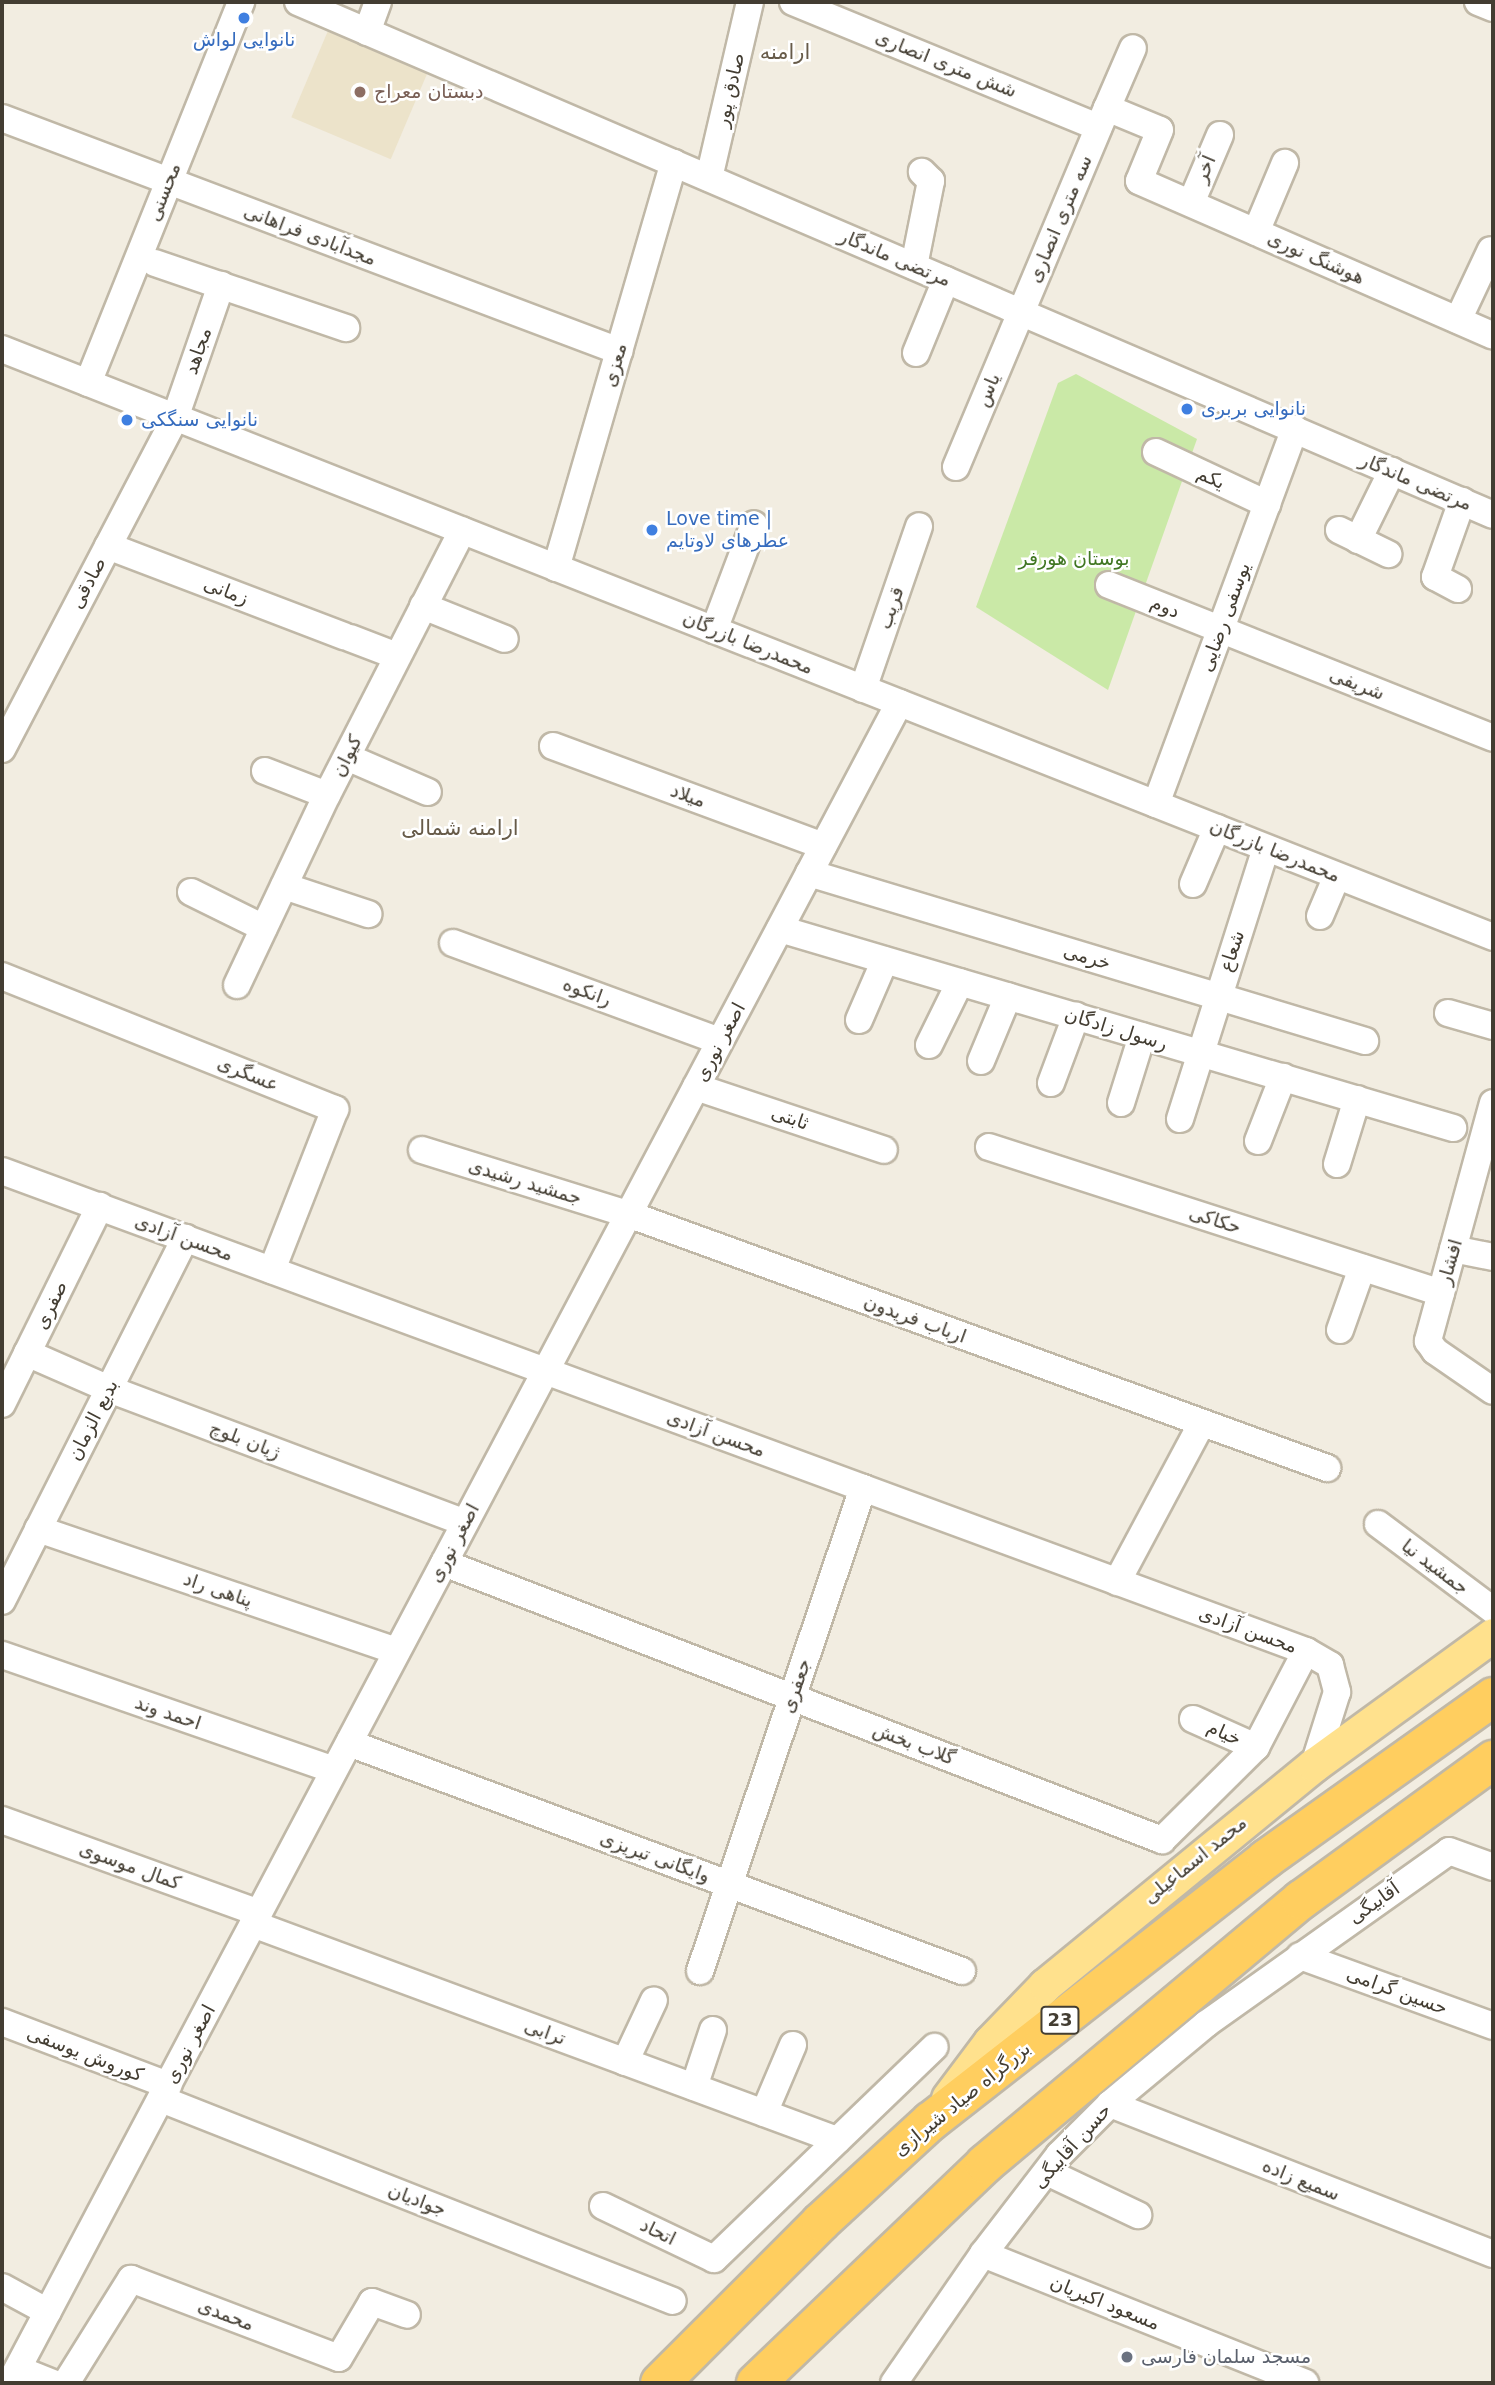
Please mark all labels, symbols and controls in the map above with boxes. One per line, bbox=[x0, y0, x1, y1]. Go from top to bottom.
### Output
marker: نانوایی لواش bbox=[236, 10, 252, 26]
street label: شش متری انصاری bbox=[872, 25, 1020, 103]
place label: نانوایی لواش bbox=[193, 29, 295, 51]
district label: ارامنه bbox=[760, 39, 810, 65]
street label: صادق پور bbox=[710, 51, 750, 129]
place label: دبستان معراج bbox=[374, 81, 484, 103]
marker: دبستان معراج bbox=[352, 84, 368, 100]
street label: سه متری انصاری bbox=[1023, 152, 1097, 286]
street label: آخر bbox=[1189, 152, 1221, 186]
street label: محسنی bbox=[142, 159, 186, 225]
street label: مجدآبادی فراهانی bbox=[241, 199, 379, 271]
street label: مرتضی ماندگار bbox=[836, 224, 954, 292]
street label: هوشنگ نوری bbox=[1264, 226, 1368, 290]
street label: مجاهد bbox=[179, 324, 217, 378]
street label: معزی bbox=[598, 340, 632, 390]
street label: یاس bbox=[971, 370, 1005, 410]
place label: نانوایی بربری bbox=[1201, 398, 1306, 420]
marker: نانوایی بربری bbox=[1179, 401, 1195, 417]
place label: نانوایی سنگکی bbox=[141, 409, 258, 431]
marker: نانوایی سنگکی bbox=[119, 412, 135, 428]
street label: مرتضی ماندگار bbox=[1357, 448, 1475, 516]
street label: یکم bbox=[1193, 462, 1229, 494]
place label: Love time | عطرهای لاوتایم bbox=[666, 508, 789, 552]
marker: Love time | عطرهای لاوتایم bbox=[644, 522, 660, 538]
park label: بوستان هورفر bbox=[1018, 548, 1130, 570]
street label: صادقی bbox=[65, 553, 111, 613]
street label: یوسفی رضایی bbox=[1195, 559, 1255, 675]
street label: زمانی bbox=[200, 572, 252, 610]
street label: قریب bbox=[873, 584, 909, 632]
street label: دوم bbox=[1147, 591, 1183, 623]
street label: محمدرضا بازرگان bbox=[679, 606, 817, 680]
street label: شریفی bbox=[1326, 663, 1388, 705]
street label: کیوان bbox=[327, 731, 367, 781]
street label: میلاد bbox=[667, 779, 709, 813]
street label: محمدرضا بازرگان bbox=[1206, 814, 1344, 888]
district label: ارامنه شمالی bbox=[401, 815, 519, 841]
street label: شعاع bbox=[1215, 927, 1249, 975]
street label: خرمی bbox=[1061, 939, 1113, 975]
street label: رانکوه bbox=[560, 973, 614, 1011]
street label: اصغر نوری bbox=[690, 999, 750, 1085]
street label: رسول زادگان bbox=[1062, 1003, 1170, 1055]
street label: عسگری bbox=[214, 1051, 282, 1097]
street label: ثابتی bbox=[768, 1101, 812, 1135]
street label: جمشید رشیدی bbox=[466, 1154, 584, 1210]
street label: حکاکی bbox=[1186, 1201, 1244, 1239]
street label: محسن آزادی bbox=[132, 1210, 236, 1266]
street label: افشار bbox=[1433, 1237, 1467, 1287]
street label: صفری bbox=[30, 1277, 72, 1333]
street label: ارباب فریدون bbox=[861, 1290, 969, 1348]
street label: بدیع الزمان bbox=[63, 1376, 123, 1464]
street label: محسن آزادی bbox=[664, 1406, 768, 1462]
street label: ژیان بلوچ bbox=[206, 1416, 284, 1464]
street label: اصغر نوری bbox=[424, 1500, 484, 1586]
street label: جمشید نیا bbox=[1397, 1534, 1473, 1600]
street label: پناهی راد bbox=[180, 1568, 256, 1612]
street label: محسن آزادی bbox=[1196, 1602, 1300, 1658]
street label: جعفری bbox=[776, 1656, 816, 1716]
street label: احمد وند bbox=[132, 1691, 204, 1735]
street label: خیام bbox=[1203, 1715, 1245, 1751]
street label: گلاب بخش bbox=[870, 1718, 958, 1770]
street label: محمد اسماعیلی bbox=[1139, 1811, 1251, 1909]
street label: وایگانی تبریزی bbox=[597, 1827, 713, 1887]
street label: کمال موسوی bbox=[76, 1837, 184, 1895]
street label: آقابیگی bbox=[1344, 1877, 1404, 1929]
street label: حسین گرامی bbox=[1343, 1962, 1451, 2020]
street label: اصغر نوری bbox=[160, 2001, 220, 2087]
road number: 23 bbox=[1039, 2006, 1081, 2034]
street label: ترابی bbox=[521, 2014, 569, 2050]
street label: کوروش یوسفی bbox=[24, 2021, 146, 2087]
street label: بزرگراه صیاد شیرازی bbox=[889, 2037, 1035, 2161]
street label: حسن آقابیگی bbox=[1028, 2099, 1116, 2193]
street label: سمیع زاده bbox=[1259, 2154, 1343, 2206]
street label: جوادیان bbox=[385, 2179, 449, 2221]
street label: اتحاد bbox=[636, 2214, 680, 2250]
street label: مسعود اکبریان bbox=[1047, 2271, 1163, 2335]
street label: محمدی bbox=[195, 2294, 257, 2336]
place label: مسجد سلمان فارسی bbox=[1141, 2346, 1311, 2368]
marker: مسجد سلمان فارسی bbox=[1119, 2349, 1135, 2365]

